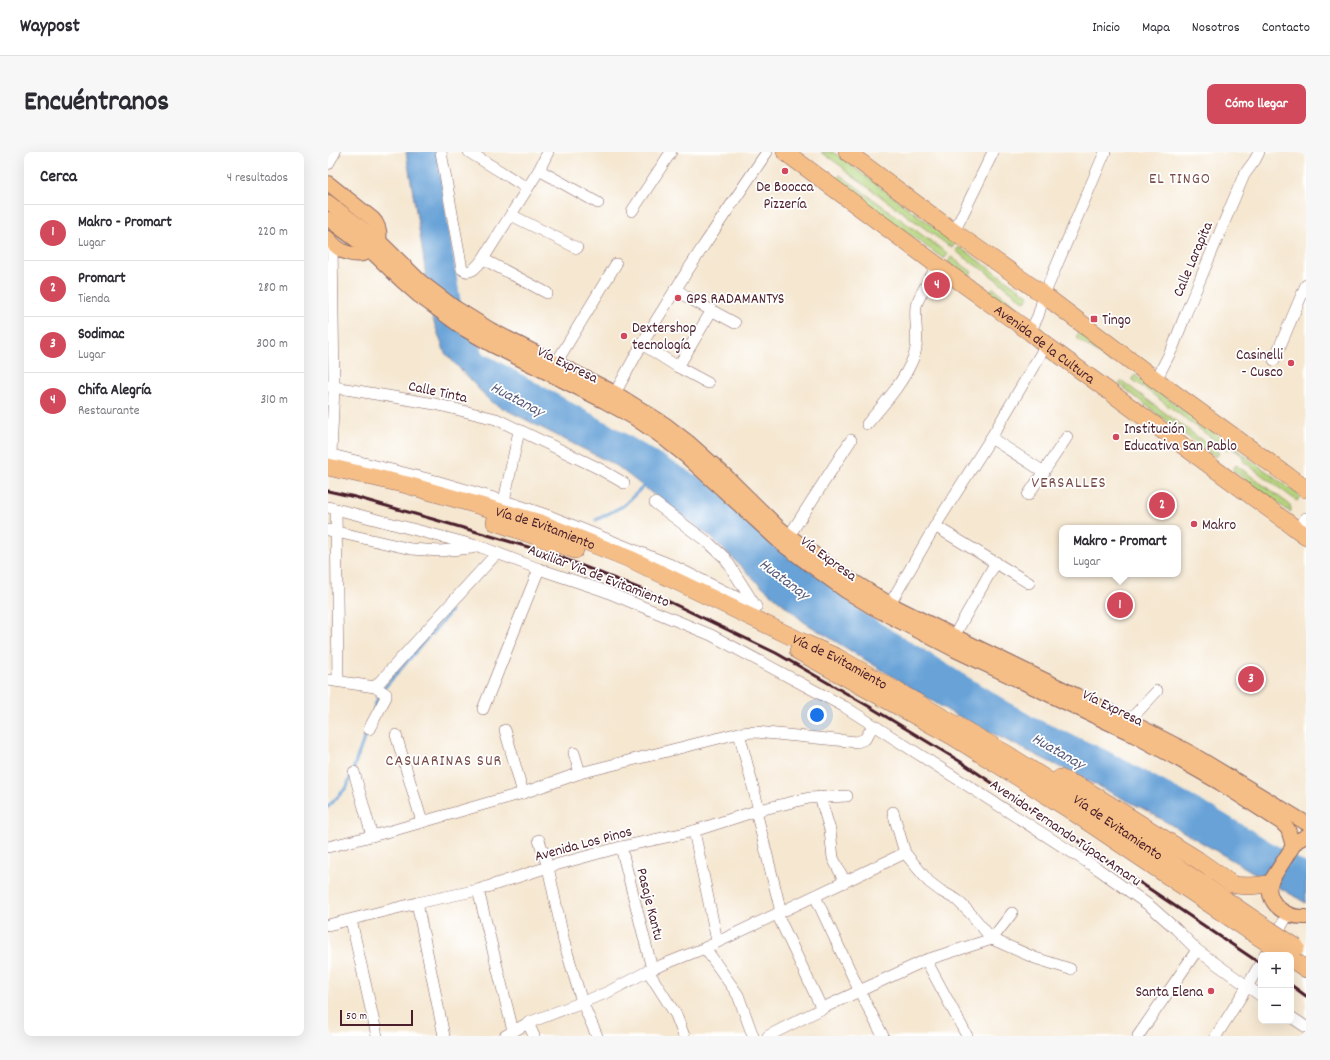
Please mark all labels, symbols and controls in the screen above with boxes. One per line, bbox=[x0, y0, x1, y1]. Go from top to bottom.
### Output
text: Waypost bbox=[20, 14, 80, 41]
text: Inicio bbox=[1092, 18, 1120, 38]
text: Mapa bbox=[1142, 18, 1170, 38]
text: Nosotros bbox=[1192, 18, 1240, 38]
text: Contacto bbox=[1262, 18, 1310, 38]
text: Encuéntranos bbox=[24, 84, 169, 124]
button: Cómo llegar bbox=[1207, 84, 1306, 124]
text: Cerca bbox=[40, 166, 77, 190]
marker: De Boocca Pizzería bbox=[780, 166, 790, 176]
district label: EL TINGO bbox=[1149, 168, 1211, 191]
text: 4 resultados bbox=[227, 169, 288, 188]
place label: De Boocca Pizzería bbox=[756, 177, 815, 216]
text: Makro - Promart bbox=[78, 212, 172, 234]
street label: Calle Larapita bbox=[1168, 218, 1220, 301]
text: 1 bbox=[52, 223, 54, 242]
text: 220 m bbox=[258, 223, 288, 242]
text: Lugar bbox=[78, 234, 106, 253]
text: Promart bbox=[78, 268, 126, 290]
pin: 4 bbox=[924, 270, 950, 300]
text: 2 bbox=[50, 279, 56, 298]
text: 280 m bbox=[258, 279, 288, 298]
place label: GPS RADAMANTYS bbox=[686, 289, 784, 311]
text: Tienda bbox=[78, 290, 110, 309]
marker: GPS RADAMANTYS bbox=[673, 293, 683, 303]
street label: Avenida de la Cultura bbox=[988, 300, 1100, 391]
place label: Tingo bbox=[1102, 310, 1131, 332]
marker: Tingo bbox=[1089, 314, 1099, 324]
place label: Dextershop tecnología bbox=[632, 318, 696, 357]
text: Sodimac bbox=[78, 324, 124, 346]
marker: Dextershop tecnología bbox=[619, 331, 629, 341]
text: 3 bbox=[50, 335, 56, 354]
text: 300 m bbox=[256, 335, 288, 354]
street label: Vía Expresa bbox=[533, 342, 602, 390]
place label: Casinelli - Cusco bbox=[1236, 345, 1283, 384]
text: Lugar bbox=[78, 346, 106, 365]
marker: Casinelli - Cusco bbox=[1286, 358, 1296, 368]
street label: Calle Tinta bbox=[406, 376, 470, 410]
water label: Huatanay bbox=[486, 377, 550, 425]
text: Chifa Alegría bbox=[78, 380, 151, 402]
text: 4 bbox=[50, 391, 56, 410]
text: 310 m bbox=[260, 391, 288, 410]
text: Restaurante bbox=[78, 402, 139, 421]
place label: Institución Educativa San Pablo bbox=[1124, 419, 1237, 458]
marker: Institución Educativa San Pablo bbox=[1111, 432, 1121, 442]
district label: VERSALLES bbox=[1032, 472, 1106, 495]
pin: 2 bbox=[1149, 490, 1175, 520]
street label: Vía de Evitamiento bbox=[492, 502, 598, 557]
place label: Makro bbox=[1202, 515, 1237, 537]
marker: Makro bbox=[1189, 519, 1199, 529]
popup bbox=[1059, 525, 1181, 577]
text: Makro - Promart bbox=[1073, 531, 1167, 553]
street label: Vía Expresa bbox=[795, 532, 861, 588]
street label: Auxiliar Via de Evitamiento bbox=[524, 540, 673, 614]
text: Lugar bbox=[1073, 553, 1101, 572]
water label: Huatanay bbox=[754, 554, 815, 608]
pin: 1 bbox=[1107, 590, 1133, 620]
street label: Vía de Evitamiento bbox=[788, 629, 891, 697]
pin: 3 bbox=[1238, 664, 1264, 694]
street label: Vía Expresa bbox=[1078, 685, 1147, 733]
your location bbox=[807, 705, 827, 725]
water label: Huatanay bbox=[1027, 728, 1091, 778]
district label: CASUARINAS SUR bbox=[386, 750, 502, 773]
street label: Avenida Fernando Túpac Amaru bbox=[985, 775, 1145, 893]
street label: Vía de Evitamiento bbox=[1068, 790, 1167, 867]
street label: Avenida Los Pinos bbox=[532, 821, 635, 869]
street label: Pasaje Kantu bbox=[629, 866, 669, 943]
map controls bbox=[1258, 952, 1294, 1024]
button: + bbox=[1258, 952, 1294, 988]
place label: Santa Elena bbox=[1135, 982, 1204, 1004]
marker: Santa Elena bbox=[1206, 986, 1216, 996]
button: − bbox=[1258, 988, 1294, 1024]
scale bar bbox=[340, 1008, 413, 1027]
text: 50 m bbox=[346, 1009, 367, 1025]

